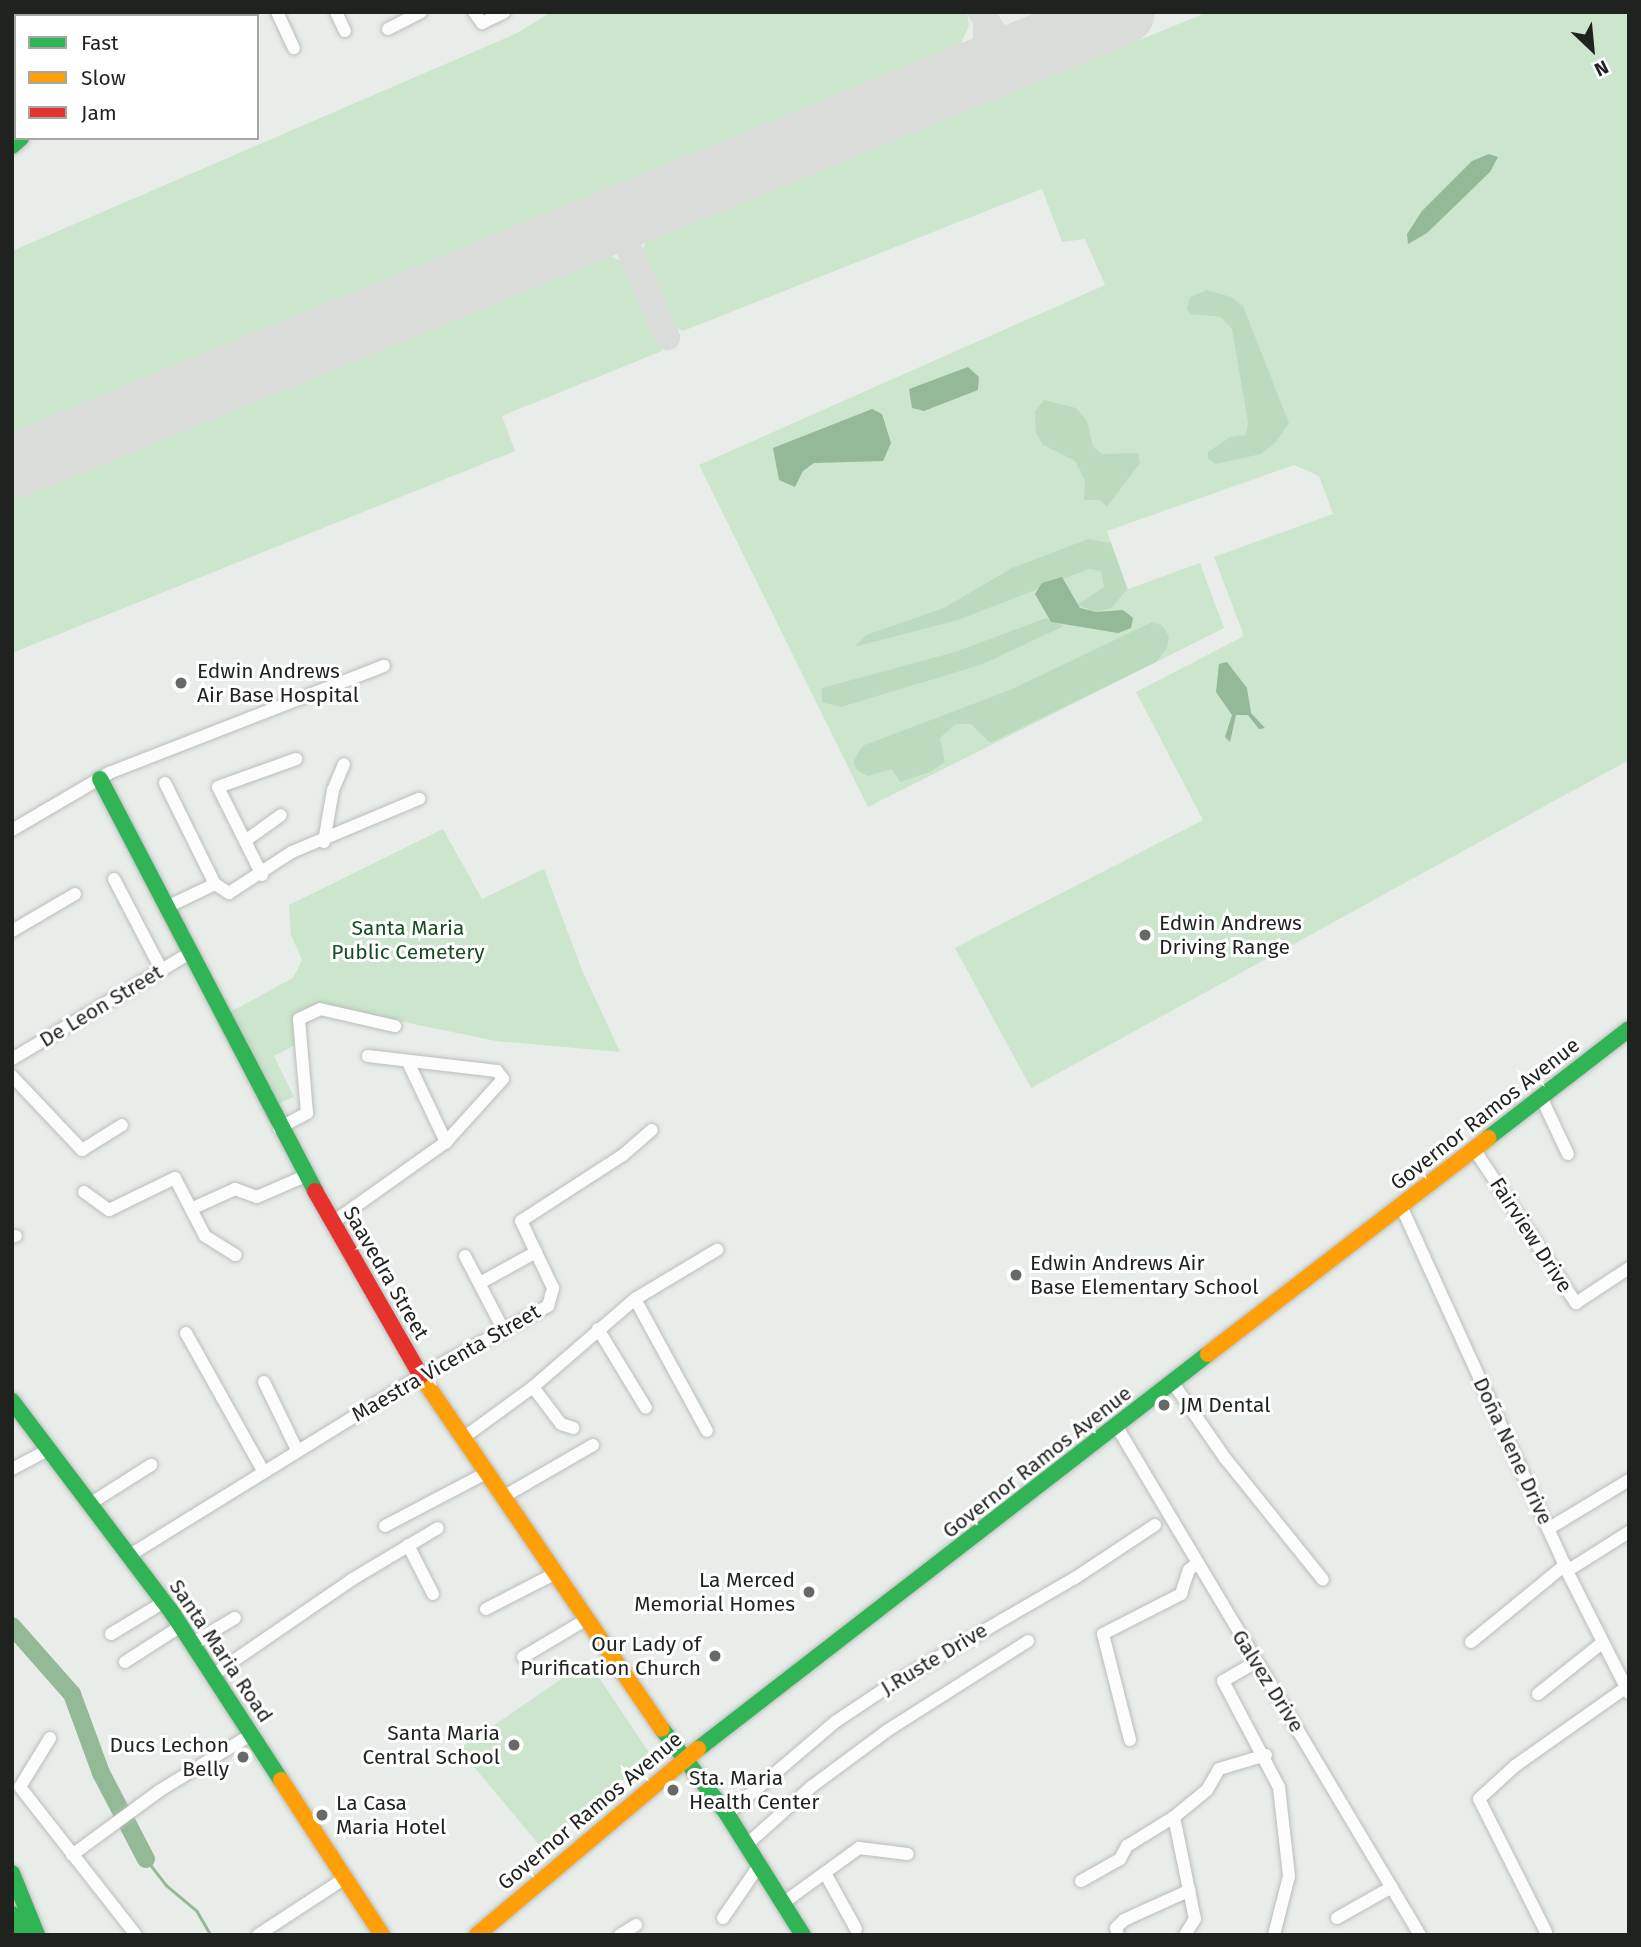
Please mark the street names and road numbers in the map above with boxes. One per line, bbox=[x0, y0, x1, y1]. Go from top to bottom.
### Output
street label: De Leon Street bbox=[35, 959, 167, 1053]
street label: Governor Ramos Avenue bbox=[1386, 1032, 1584, 1196]
street label: Fairview Drive bbox=[1484, 1173, 1578, 1297]
street label: Saavedra Street bbox=[338, 1202, 434, 1344]
street label: Maestra Vicenta Street bbox=[347, 1299, 545, 1427]
street label: Doña Nene Drive bbox=[1468, 1373, 1558, 1529]
street label: Governor Ramos Avenue bbox=[938, 1380, 1136, 1544]
street label: Santa Maria Road bbox=[164, 1575, 278, 1727]
street label: J.Ruste Drive bbox=[876, 1617, 992, 1701]
street label: Galvez Drive bbox=[1227, 1625, 1309, 1737]
street label: Governor Ramos Avenue bbox=[493, 1727, 687, 1895]

